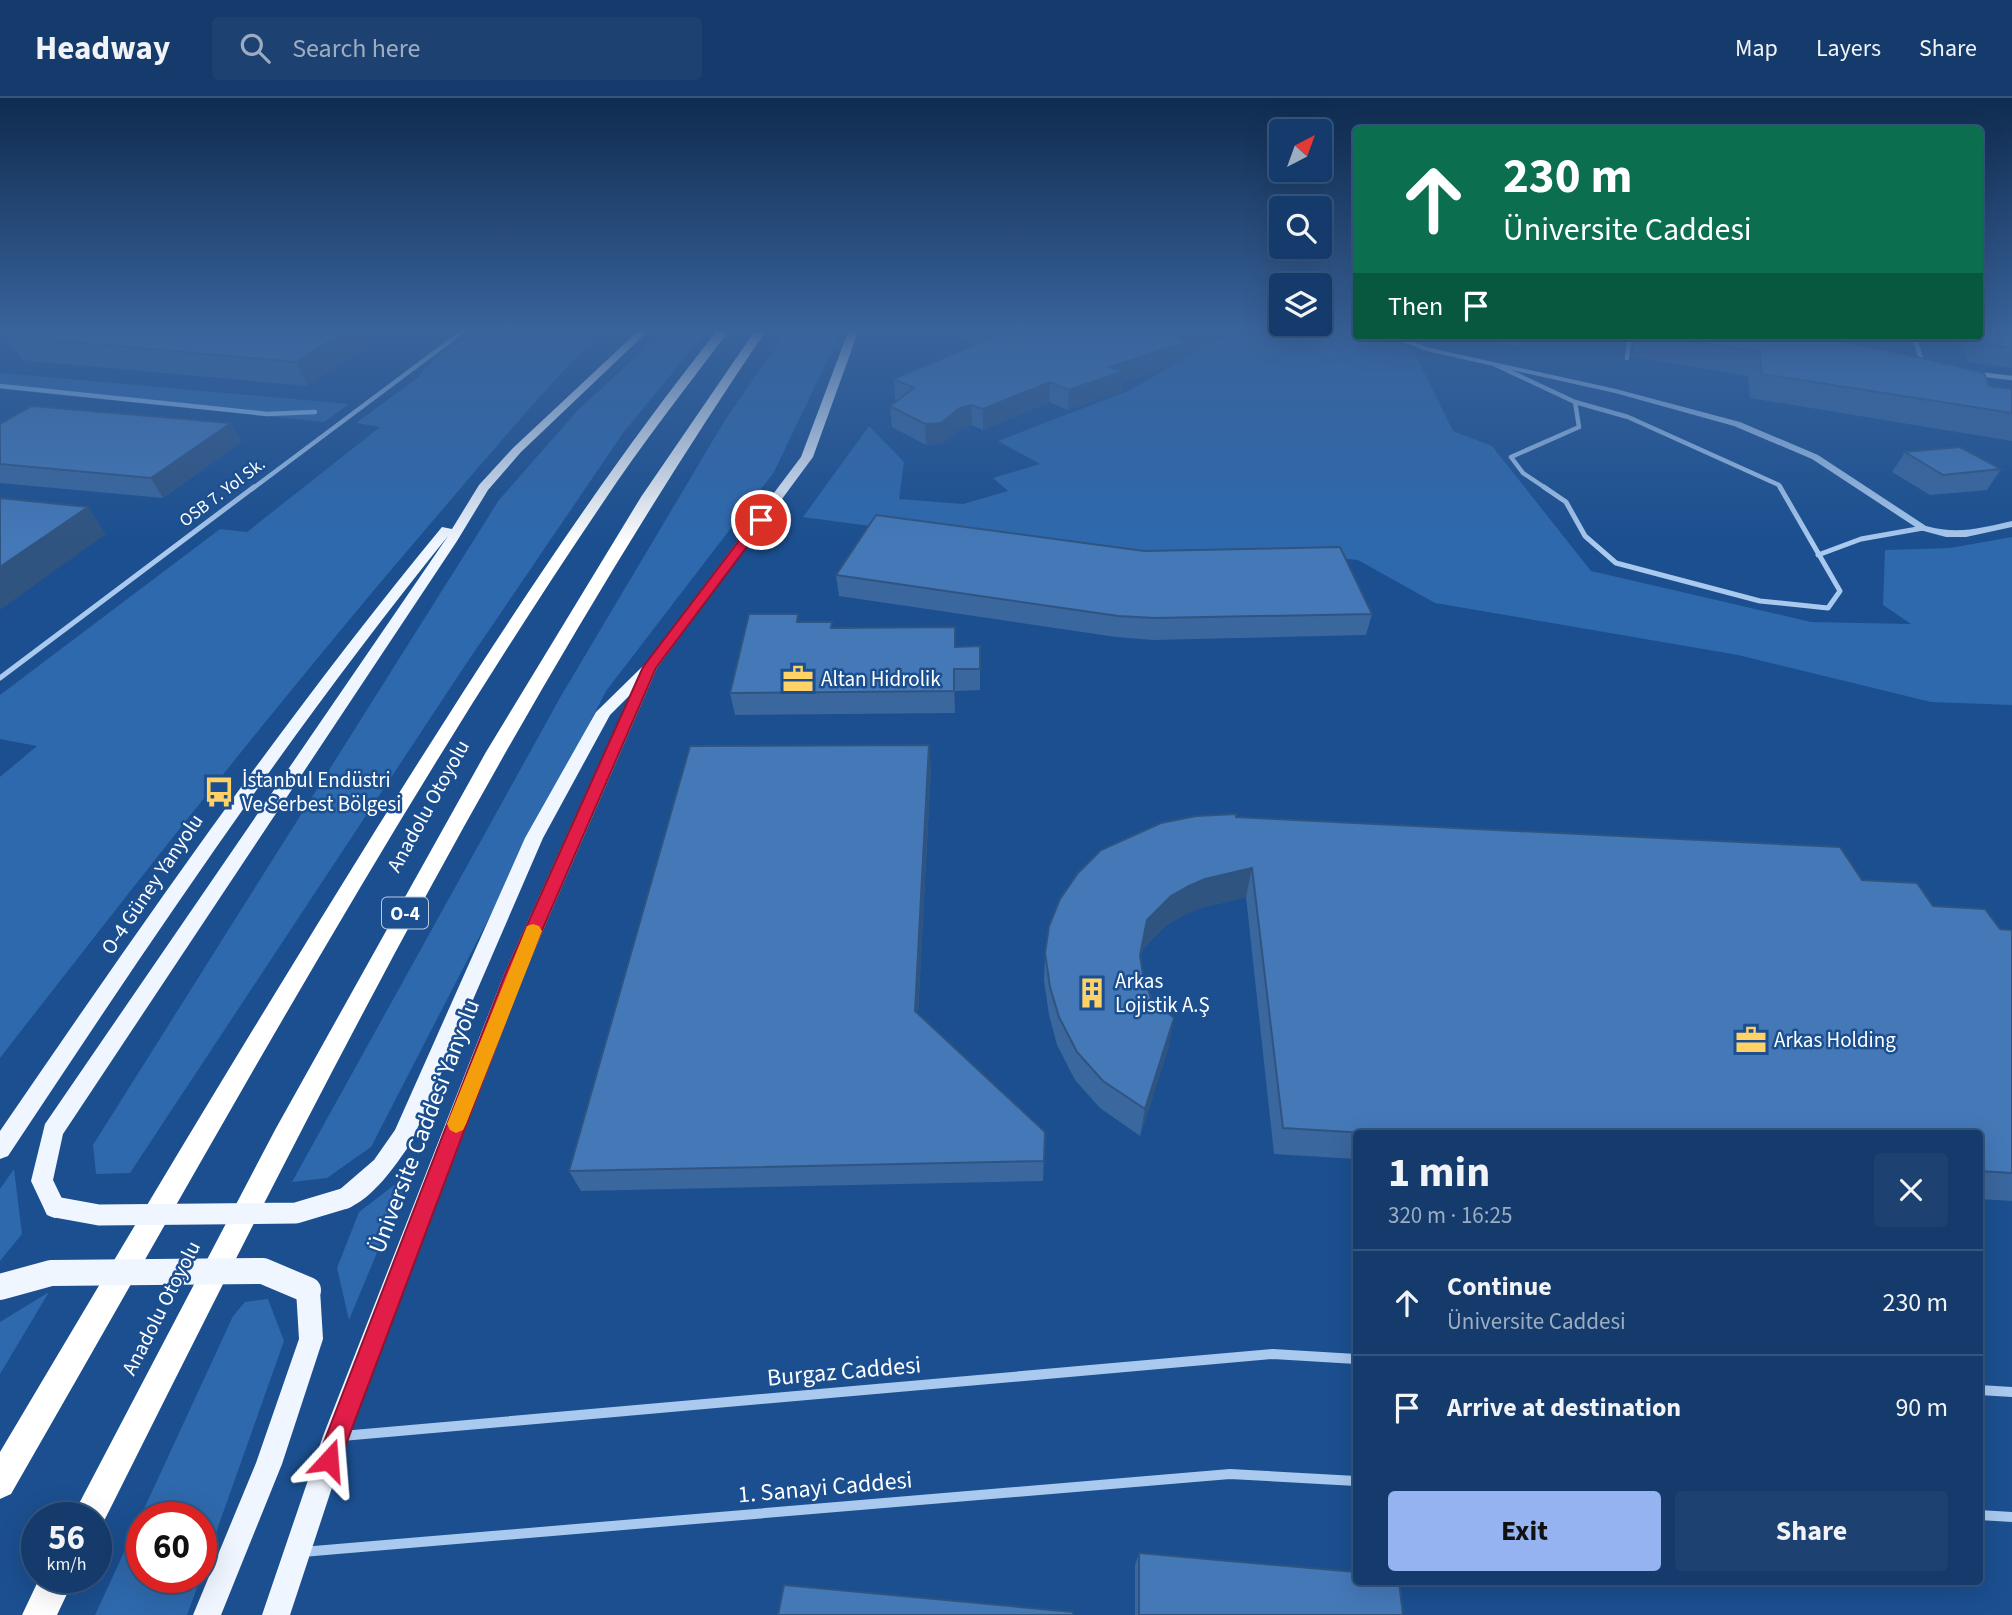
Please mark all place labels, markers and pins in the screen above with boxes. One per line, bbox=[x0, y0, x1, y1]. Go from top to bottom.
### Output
pin bbox=[731, 490, 791, 550]
office icon: Altan Hidrolik bbox=[781, 662, 815, 696]
place label: Altan Hidrolik bbox=[821, 664, 941, 694]
place label: İstanbul Endüstri Ve Serbest Bölgesi bbox=[242, 765, 402, 819]
bus stop icon: İstanbul Endüstri Ve Serbest Bölgesi bbox=[202, 775, 236, 809]
place label: Arkas Lojistik A.Ş bbox=[1115, 966, 1210, 1020]
building icon: Arkas Lojistik A.Ş bbox=[1075, 976, 1109, 1010]
office icon: Arkas Holding bbox=[1734, 1023, 1768, 1057]
place label: Arkas Holding bbox=[1774, 1025, 1896, 1055]

